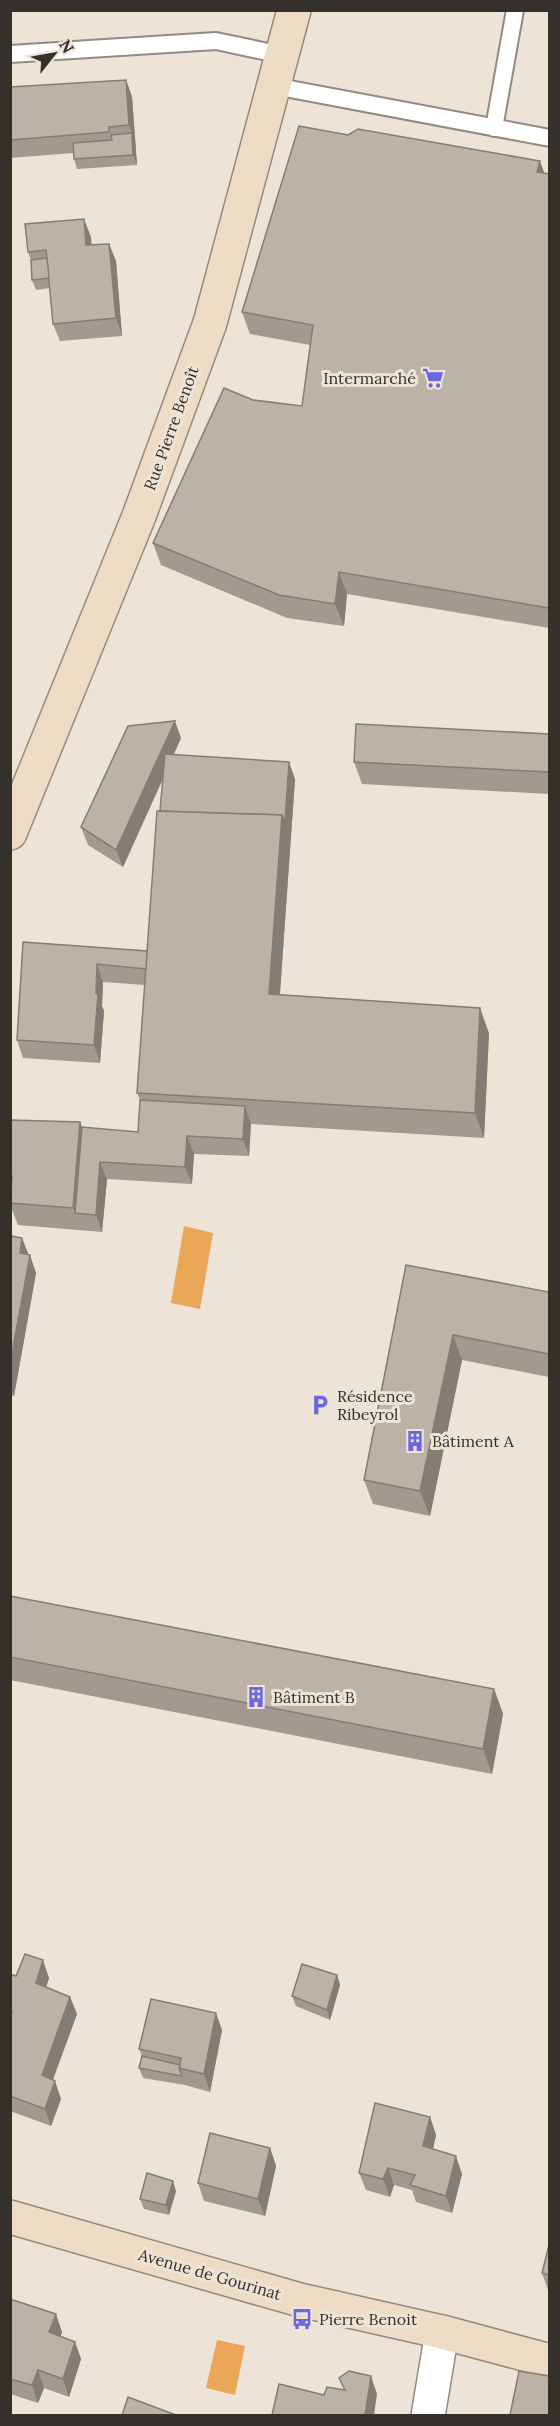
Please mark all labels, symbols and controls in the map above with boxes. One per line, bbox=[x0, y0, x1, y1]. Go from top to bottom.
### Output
north arrow bbox=[24, 24, 84, 84]
text: N bbox=[55, 36, 79, 57]
street label: Rue Pierre Benoît bbox=[139, 362, 203, 493]
supermarket icon: Intermarché bbox=[421, 366, 445, 390]
place label: Intermarché bbox=[323, 368, 416, 388]
place label: Résidence Ribeyrol bbox=[337, 1386, 413, 1424]
parking icon: Résidence Ribeyrol bbox=[308, 1393, 332, 1417]
building icon: Bâtiment A bbox=[403, 1429, 427, 1453]
place label: Bâtiment A bbox=[432, 1431, 515, 1451]
building icon: Bâtiment B bbox=[244, 1685, 268, 1709]
place label: Bâtiment B bbox=[273, 1687, 355, 1707]
street label: Avenue de Gourinat bbox=[135, 2244, 284, 2304]
bus stop icon: Pierre Benoit bbox=[290, 2307, 314, 2331]
place label: Pierre Benoit bbox=[319, 2309, 418, 2329]

